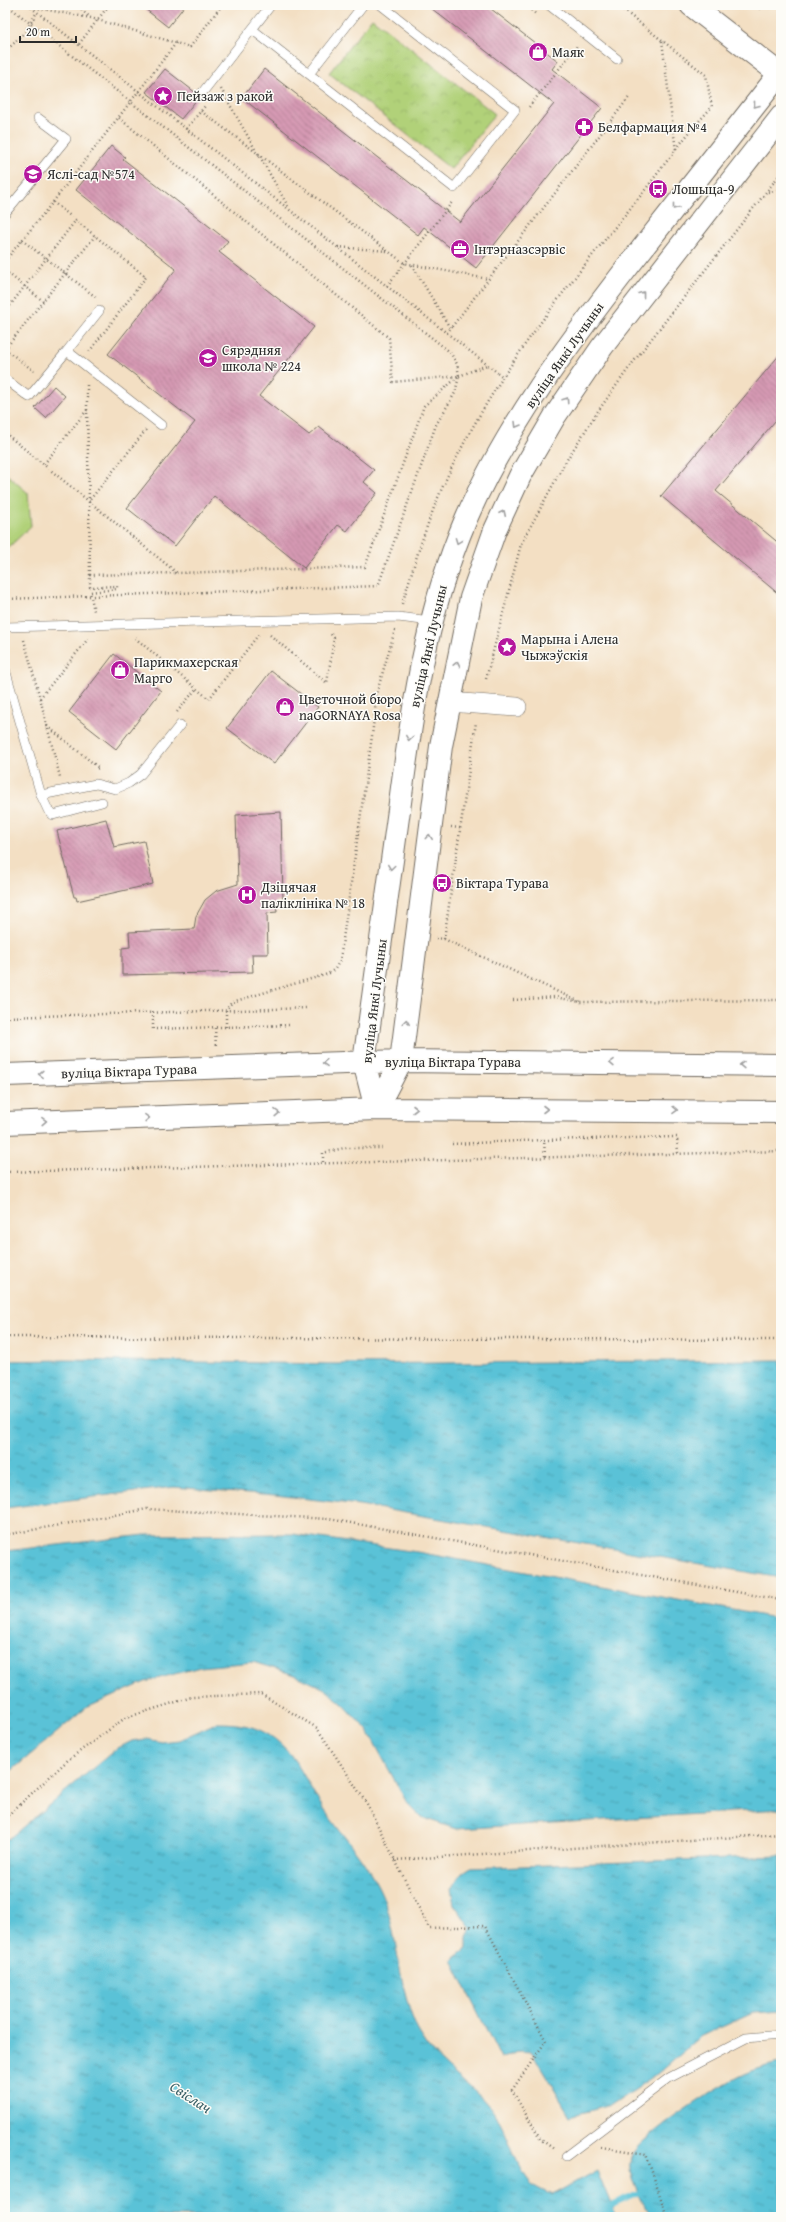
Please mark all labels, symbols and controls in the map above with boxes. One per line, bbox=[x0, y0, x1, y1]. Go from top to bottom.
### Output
scale bar bbox=[20, 18, 76, 44]
text: 20 m bbox=[26, 23, 50, 40]
shop icon: Маяк bbox=[527, 41, 549, 63]
place label: Маяк bbox=[552, 42, 585, 62]
place icon: Пейзаж з ракой bbox=[152, 85, 174, 107]
place label: Пейзаж з ракой bbox=[177, 86, 273, 106]
one-way arrow bbox=[753, 100, 760, 107]
pharmacy icon: Белфармация №4 bbox=[573, 116, 595, 138]
place label: Белфармация №4 bbox=[598, 117, 707, 137]
school or university icon: Яслі-сад №574 bbox=[22, 163, 44, 185]
place label: Яслі-сад №574 bbox=[46, 164, 135, 184]
bus stop icon: Лошыца-9 bbox=[647, 178, 669, 200]
place label: Лошыца-9 bbox=[672, 179, 735, 199]
one-way arrow bbox=[672, 202, 679, 209]
office icon: Інтэрназсэрвіс bbox=[449, 238, 471, 260]
place label: Інтэрназсэрвіс bbox=[474, 239, 565, 259]
one-way arrow bbox=[638, 292, 645, 299]
street label: вуліца Янкі Лучыны bbox=[520, 298, 608, 412]
place label: Сярэдняя школа № 224 bbox=[222, 340, 301, 376]
school or university icon: Сярэдняя школа № 224 bbox=[197, 347, 219, 369]
one-way arrow bbox=[561, 397, 568, 404]
one-way arrow bbox=[514, 421, 521, 428]
one-way arrow bbox=[498, 510, 506, 517]
one-way arrow bbox=[454, 537, 462, 544]
street label: вуліца Янкі Лучыны bbox=[404, 583, 452, 709]
place label: Марына і Алена Чыжэўскія bbox=[521, 629, 619, 665]
place icon: Марына і Алена Чыжэўскія bbox=[496, 636, 518, 658]
place label: Парикмахерская Марго bbox=[134, 652, 238, 688]
shop icon: Парикмахерская Марго bbox=[109, 659, 131, 681]
one-way arrow bbox=[452, 660, 460, 667]
place label: Цветочной бюро naGORNAYA Rosa bbox=[299, 689, 401, 725]
shop icon: Цветочной бюро naGORNAYA Rosa bbox=[274, 696, 296, 718]
one-way arrow bbox=[405, 735, 414, 741]
one-way arrow bbox=[425, 834, 434, 840]
one-way arrow bbox=[387, 864, 396, 870]
bus stop icon: Віктара Турава bbox=[431, 872, 453, 894]
place label: Віктара Турава bbox=[456, 873, 549, 893]
place label: Дзіцячая паліклініка № 18 bbox=[260, 877, 365, 913]
hospital icon: Дзіцячая паліклініка № 18 bbox=[236, 884, 258, 906]
street label: вуліца Янкі Лучыны bbox=[356, 937, 392, 1064]
one-way arrow bbox=[401, 1019, 410, 1025]
street label: вуліца Віктара Турава bbox=[385, 1052, 521, 1072]
street label: вуліца Віктара Турава bbox=[61, 1059, 198, 1083]
one-way arrow bbox=[322, 1059, 328, 1068]
one-way arrow bbox=[609, 1059, 615, 1067]
one-way arrow bbox=[739, 1061, 745, 1069]
one-way arrow bbox=[38, 1070, 44, 1078]
one-way arrow bbox=[412, 1105, 418, 1113]
one-way arrow bbox=[542, 1105, 548, 1113]
one-way arrow bbox=[672, 1106, 678, 1114]
one-way arrow bbox=[274, 1108, 280, 1117]
one-way arrow bbox=[144, 1113, 150, 1122]
one-way arrow bbox=[41, 1117, 47, 1126]
water label: Свіслач bbox=[166, 2076, 216, 2118]

